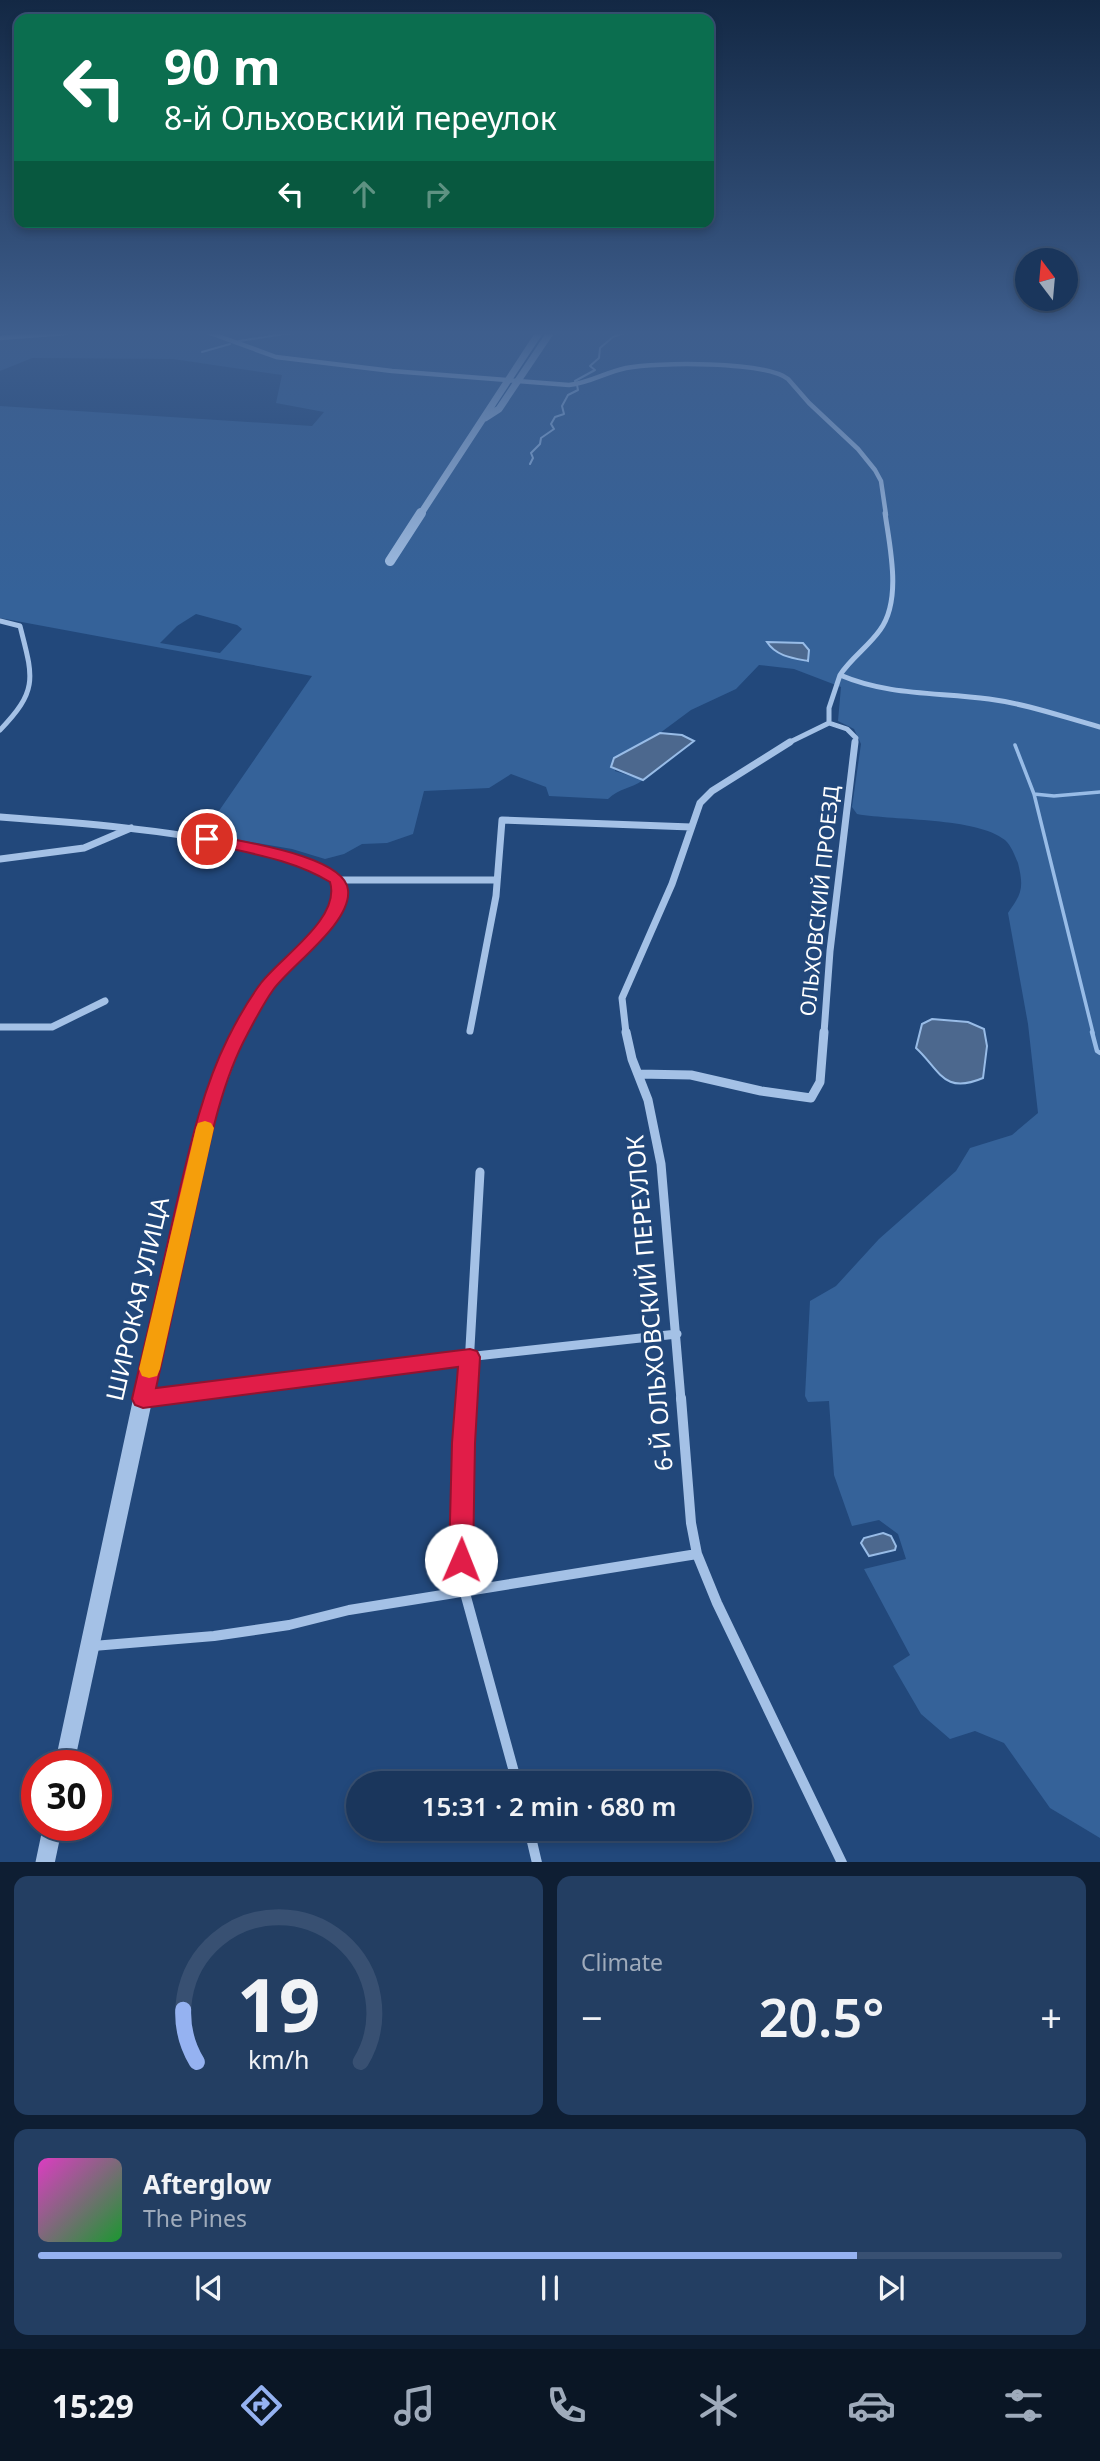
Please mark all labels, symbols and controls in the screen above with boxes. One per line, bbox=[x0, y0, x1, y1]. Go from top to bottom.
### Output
text: 90 m bbox=[164, 33, 281, 99]
icon: left bbox=[49, 42, 140, 133]
text: 8-й Ольховский переулок bbox=[164, 96, 557, 139]
icon: left bbox=[272, 175, 310, 213]
icon: ahead bbox=[345, 175, 383, 213]
icon: right bbox=[418, 175, 456, 213]
north arrow bbox=[1015, 248, 1078, 312]
map controls bbox=[1015, 248, 1078, 311]
street label: ОЛЬХОВСКИЙ ПРОЕЗД bbox=[793, 784, 845, 1018]
pin bbox=[177, 809, 237, 869]
icon: arrive bbox=[188, 820, 226, 858]
street label: 6-Й ОЛЬХОВСКИЙ ПЕРЕУЛОК bbox=[617, 1134, 680, 1472]
street label: ШИРОКАЯ УЛИЦА bbox=[97, 1193, 176, 1404]
position arrow bbox=[424, 1523, 498, 1597]
speed limit sign: 30 bbox=[21, 1750, 112, 1841]
text: 15:31 · 2 min · 680 m bbox=[422, 1788, 676, 1824]
text: Climate bbox=[581, 1946, 663, 1978]
text: 19 bbox=[237, 1954, 320, 2053]
text: 20.5° bbox=[759, 1981, 884, 2052]
text: − bbox=[581, 1991, 603, 2043]
text: + bbox=[1040, 1991, 1062, 2043]
text: km/h bbox=[248, 2041, 309, 2075]
text: Afterglow bbox=[143, 2166, 271, 2202]
text: The Pines bbox=[143, 2202, 247, 2234]
icon: previous bbox=[190, 2269, 228, 2307]
icon: pause bbox=[531, 2269, 569, 2307]
icon: next bbox=[872, 2269, 910, 2307]
icon: directions bbox=[237, 2381, 286, 2430]
icon: music bbox=[390, 2381, 439, 2430]
icon: phone bbox=[542, 2381, 591, 2430]
icon: climate bbox=[694, 2381, 743, 2430]
icon: car bbox=[847, 2381, 896, 2430]
icon: filters bbox=[999, 2381, 1048, 2430]
text: 15:29 bbox=[52, 2384, 134, 2427]

